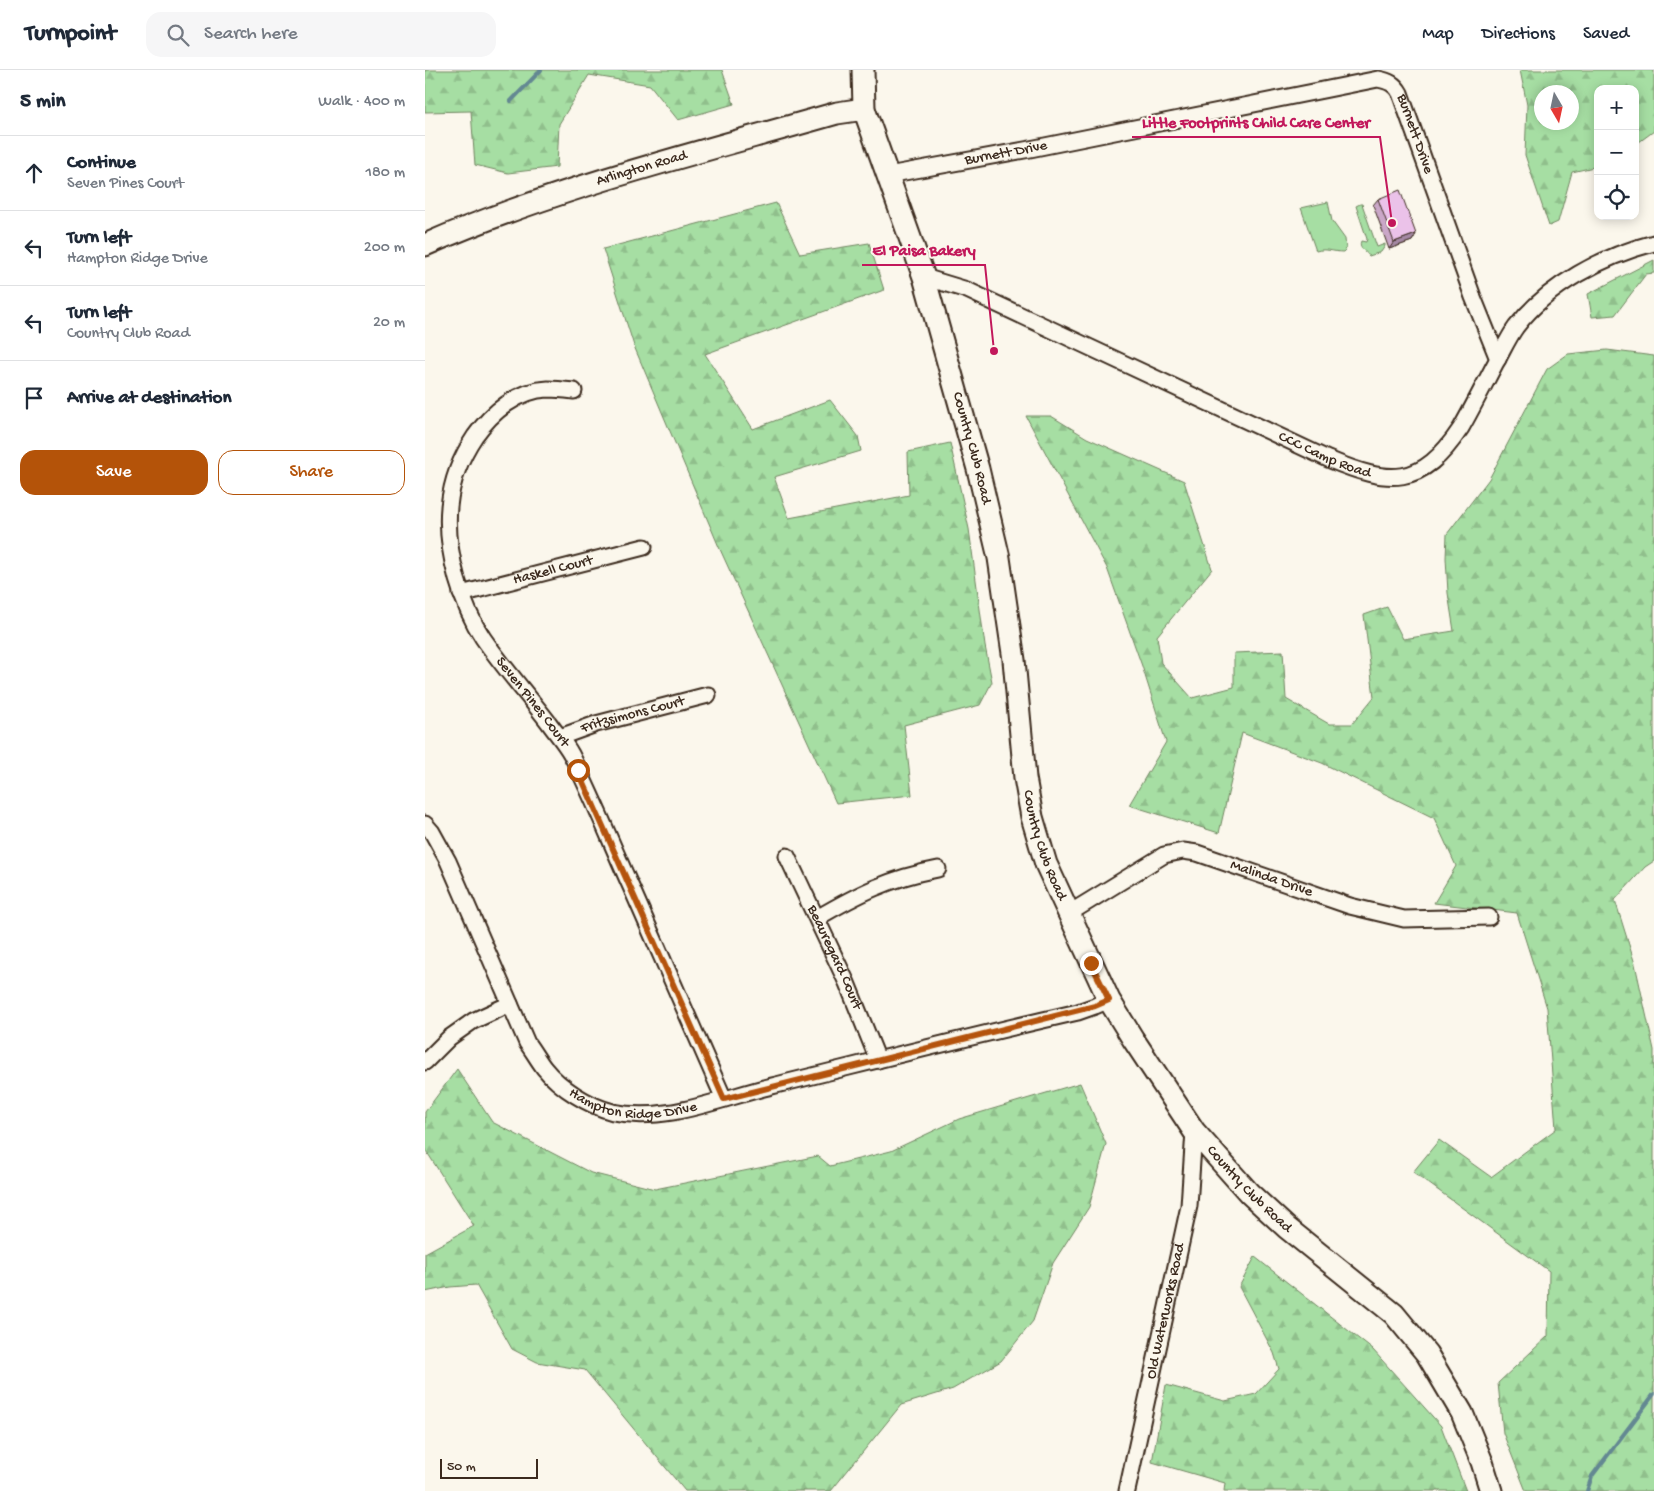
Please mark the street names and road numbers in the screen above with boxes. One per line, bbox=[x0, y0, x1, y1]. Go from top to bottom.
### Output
street label: Burnett Drive bbox=[1392, 91, 1437, 177]
street label: Burnett Drive bbox=[962, 137, 1049, 170]
street label: Arlington Road bbox=[594, 146, 690, 191]
street label: Country Club Road bbox=[948, 390, 995, 507]
street label: CCC Camp Road bbox=[1275, 428, 1374, 483]
street label: Haskell Court bbox=[511, 551, 597, 589]
street label: Seven Pines Court bbox=[491, 654, 574, 753]
street label: Fritzsimons Court bbox=[577, 692, 688, 738]
street label: Country Club Road bbox=[1018, 789, 1071, 904]
street label: Malinda Drive bbox=[1228, 856, 1315, 901]
street label: Beauregard Court bbox=[802, 902, 866, 1014]
street label: Hampton Ridge Drive bbox=[565, 1084, 699, 1124]
street label: Country Club Road bbox=[1202, 1142, 1297, 1238]
street label: Old Waterworks Road bbox=[1143, 1241, 1190, 1381]

